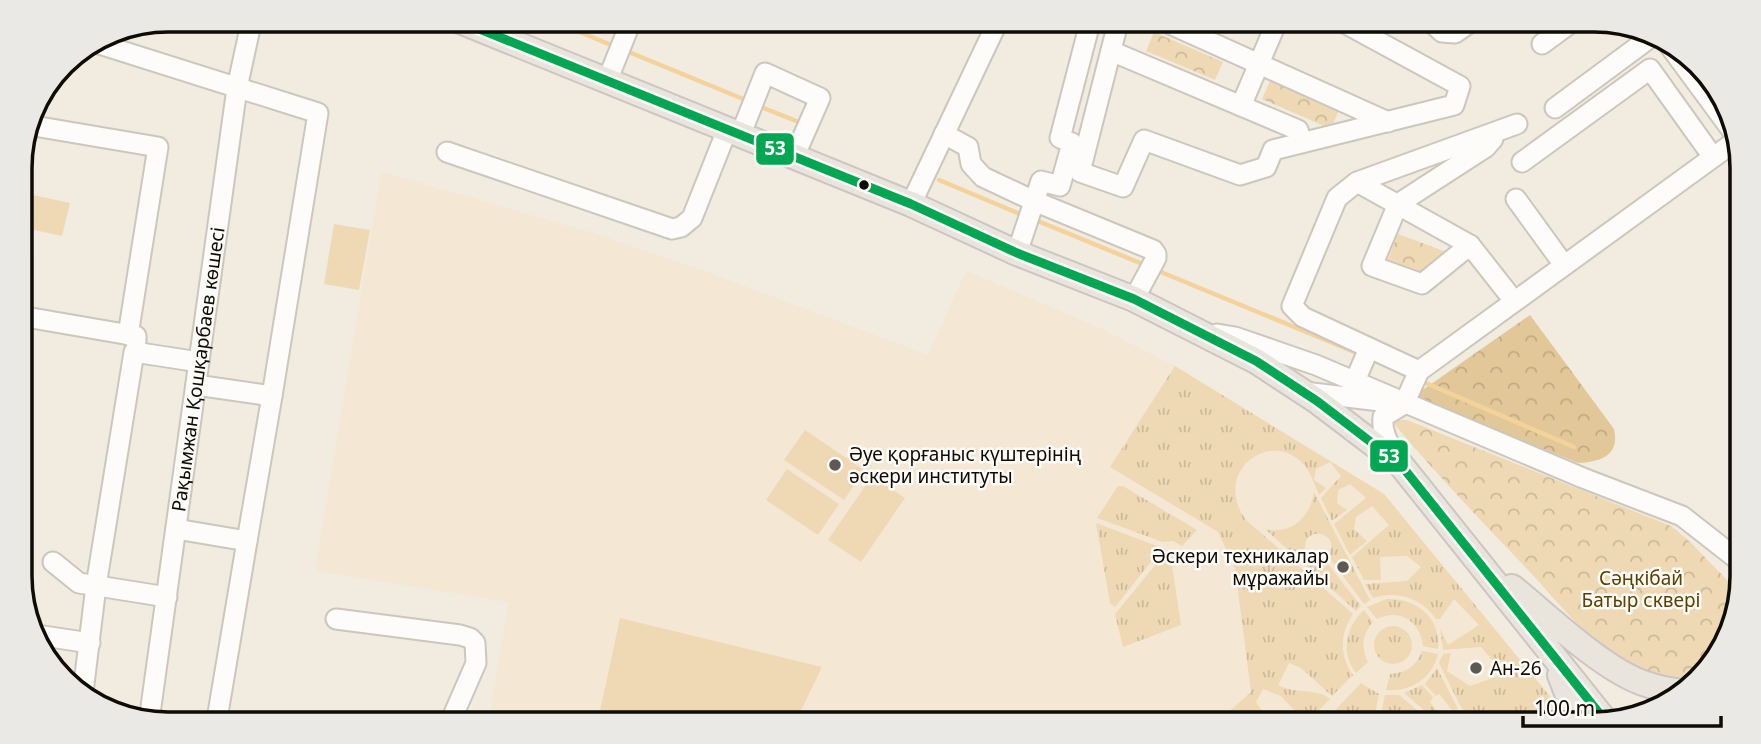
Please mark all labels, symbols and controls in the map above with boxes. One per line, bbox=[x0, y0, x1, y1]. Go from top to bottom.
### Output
line badge: 53 bbox=[755, 132, 795, 166]
text: 53 bbox=[764, 135, 786, 161]
unlabelled marker bbox=[857, 178, 871, 192]
street label: Рақымжан Қошқарбаев көшесі bbox=[165, 225, 231, 513]
line badge: 53 bbox=[1369, 439, 1409, 473]
place label: Әуе қорғаныс күштерінің әскери институты bbox=[849, 441, 1081, 489]
text: 53 bbox=[1378, 443, 1400, 469]
marker: Әуе қорғаныс күштерінің әскери институты bbox=[827, 457, 843, 473]
place label: Әскери техникалар мұражайы bbox=[1152, 543, 1329, 591]
marker: Әскери техникалар мұражайы bbox=[1335, 559, 1351, 575]
park label: Сәңкібай Батыр сквері bbox=[1582, 565, 1700, 613]
place label: Ан-26 bbox=[1490, 655, 1542, 681]
marker: Ан-26 bbox=[1468, 660, 1484, 676]
scale bar bbox=[1523, 684, 1721, 728]
text: 100 m bbox=[1534, 694, 1595, 722]

